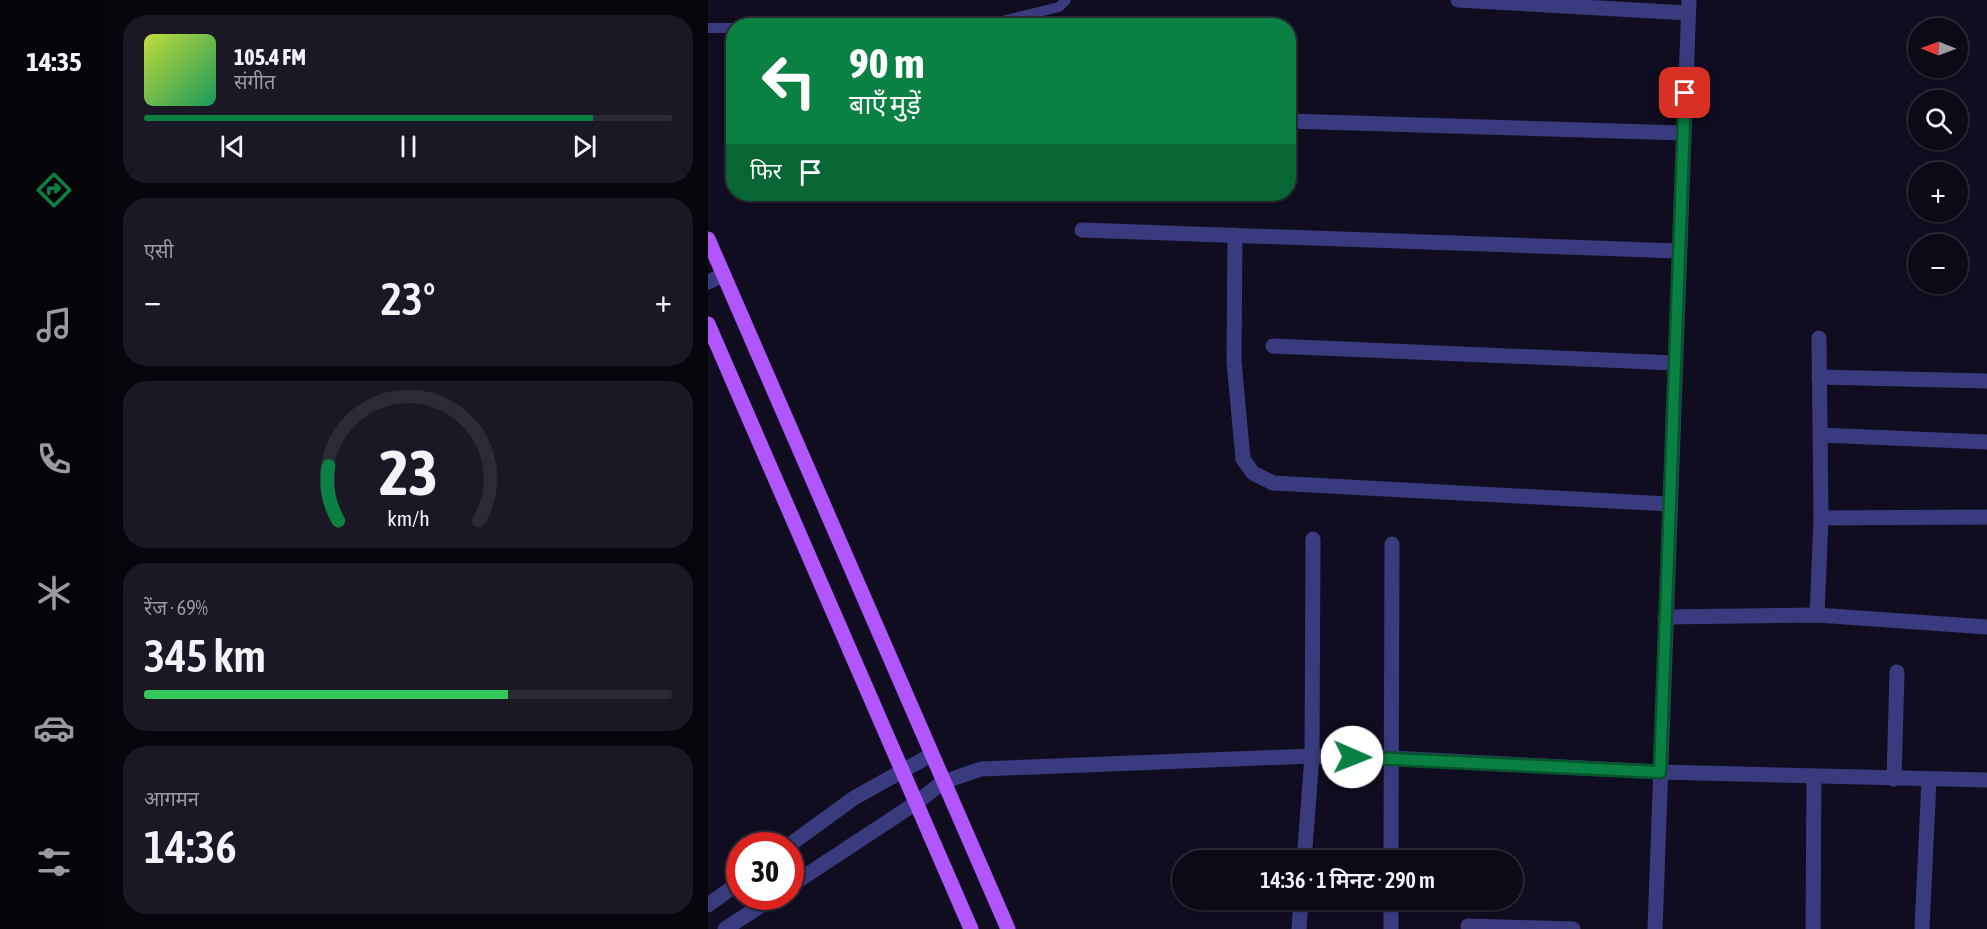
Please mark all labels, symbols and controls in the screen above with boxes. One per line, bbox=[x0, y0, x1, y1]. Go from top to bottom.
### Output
north arrow bbox=[1908, 18, 1968, 78]
map controls bbox=[1908, 18, 1968, 294]
text: 90 m bbox=[849, 39, 924, 87]
icon: left bbox=[750, 42, 828, 120]
text: 105.4 FM bbox=[234, 44, 306, 70]
text: 14:35 bbox=[26, 46, 82, 77]
pin bbox=[1659, 67, 1710, 118]
text: संगीत bbox=[234, 70, 275, 93]
icon: arrive bbox=[1668, 76, 1701, 109]
text: बाएँ मुड़ें bbox=[849, 89, 921, 120]
button: search bbox=[1908, 90, 1968, 150]
icon: previous bbox=[216, 130, 249, 163]
icon: pause bbox=[392, 130, 425, 163]
icon: next bbox=[568, 130, 601, 163]
icon: arrive bbox=[794, 156, 827, 189]
text: फिर bbox=[750, 158, 782, 184]
button: + bbox=[1908, 162, 1968, 222]
icon: directions bbox=[33, 169, 75, 211]
button: − bbox=[1908, 234, 1968, 294]
text: एसी bbox=[144, 239, 174, 262]
text: 23° bbox=[381, 273, 435, 325]
text: − bbox=[144, 281, 161, 319]
text: + bbox=[655, 281, 672, 319]
icon: music bbox=[33, 304, 75, 346]
icon: phone bbox=[33, 438, 75, 480]
text: 23 bbox=[379, 438, 437, 509]
text: km/h bbox=[387, 507, 429, 532]
icon: climate bbox=[33, 572, 75, 614]
text: रेंज · 69% bbox=[144, 596, 208, 619]
text: 345 km bbox=[144, 630, 266, 682]
icon: car bbox=[33, 707, 75, 749]
position arrow bbox=[1320, 725, 1384, 789]
text: आगमन bbox=[144, 787, 199, 810]
text: 14:36 bbox=[144, 821, 237, 873]
speed limit sign: 30 bbox=[726, 832, 804, 910]
icon: filters bbox=[33, 841, 75, 883]
text: 14:36 · 1 मिनट · 290 m bbox=[1260, 867, 1435, 893]

